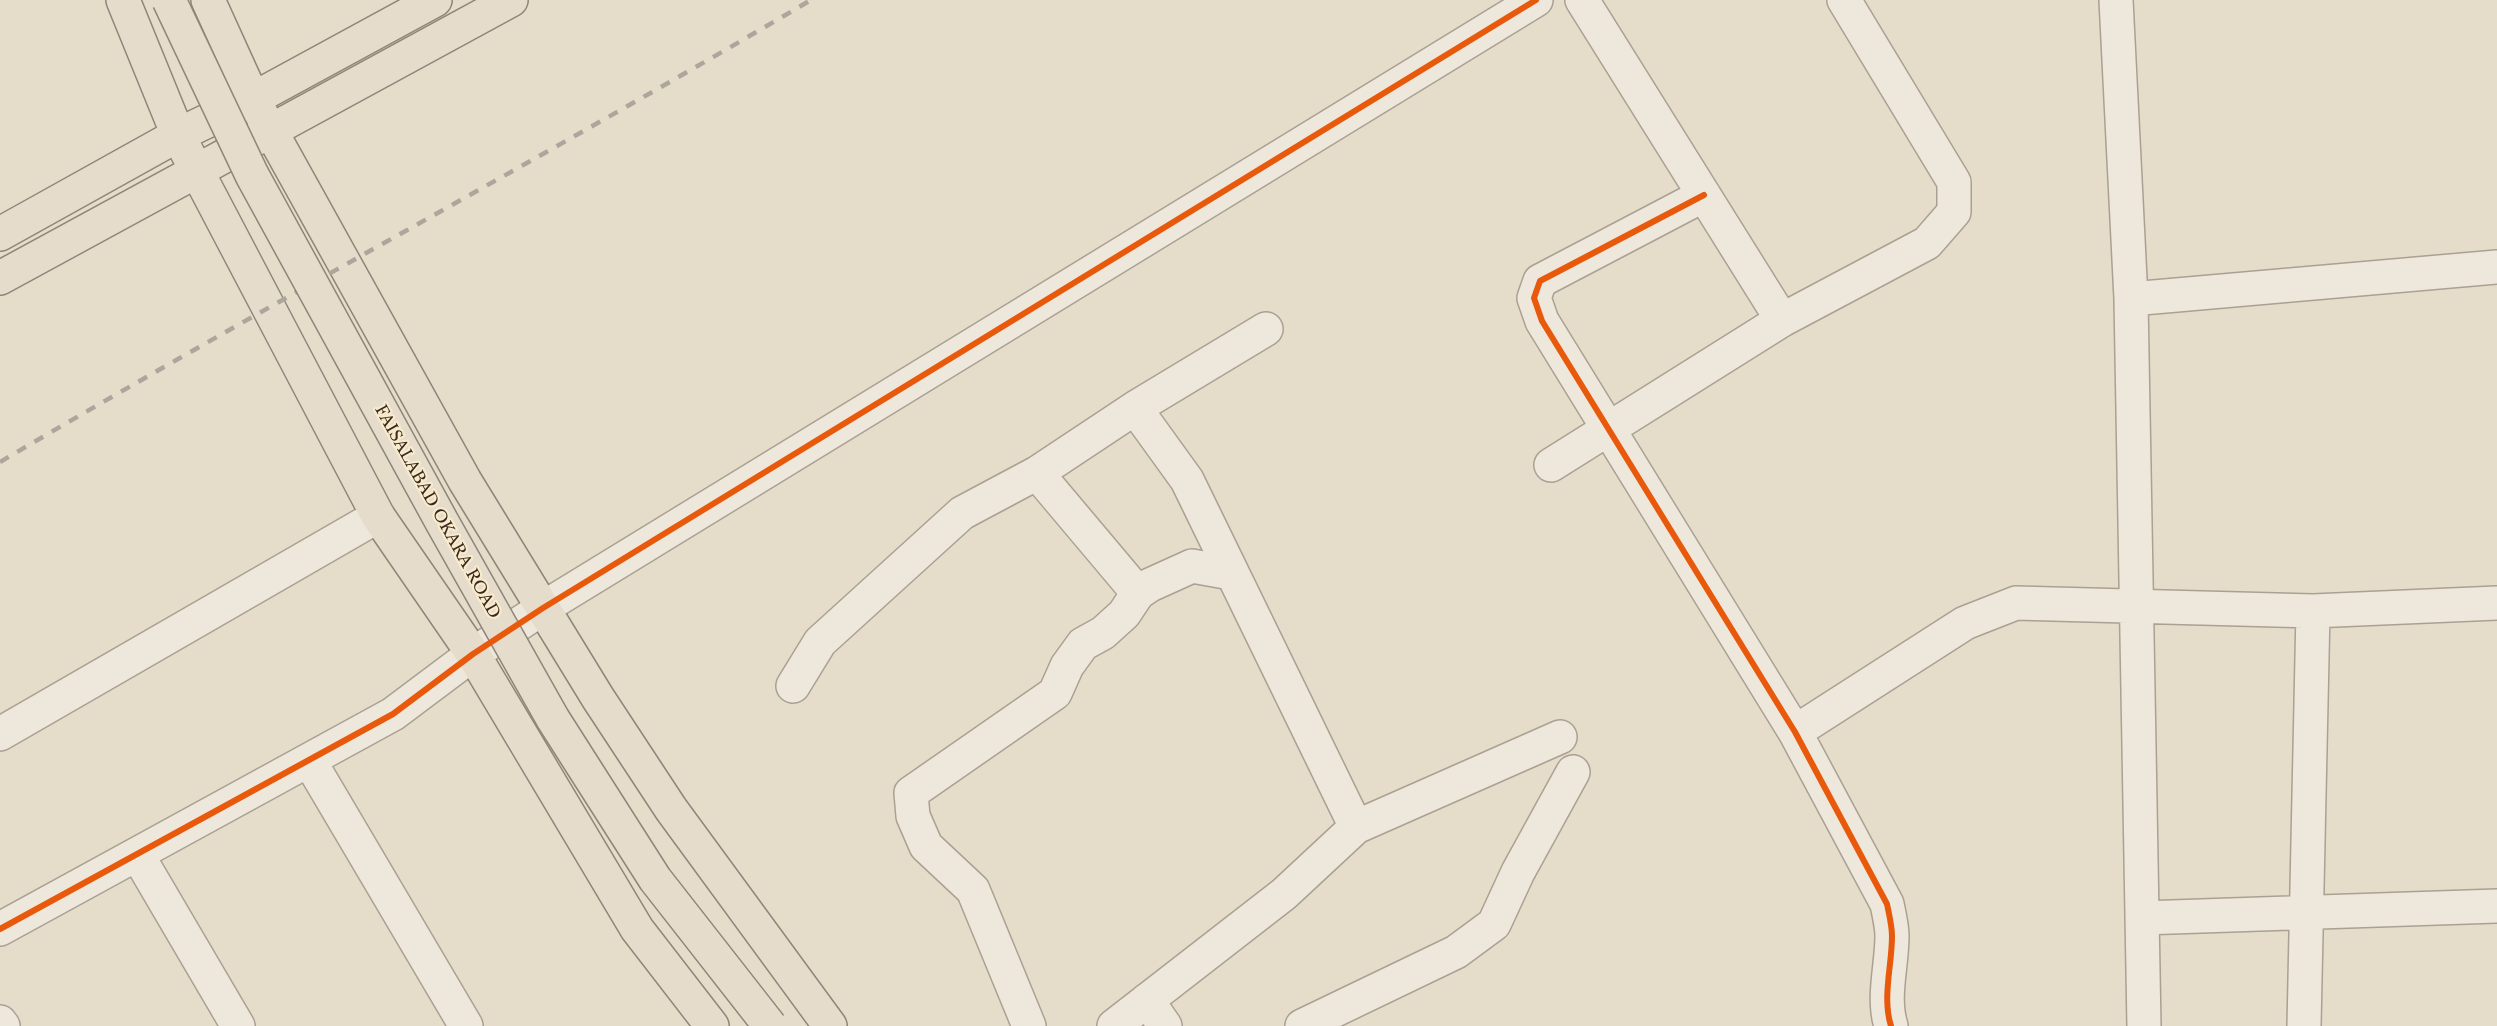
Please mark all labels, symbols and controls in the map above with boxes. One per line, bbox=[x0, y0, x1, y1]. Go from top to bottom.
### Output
street label: FAISALABAD OKARA ROAD bbox=[370, 402, 504, 622]

